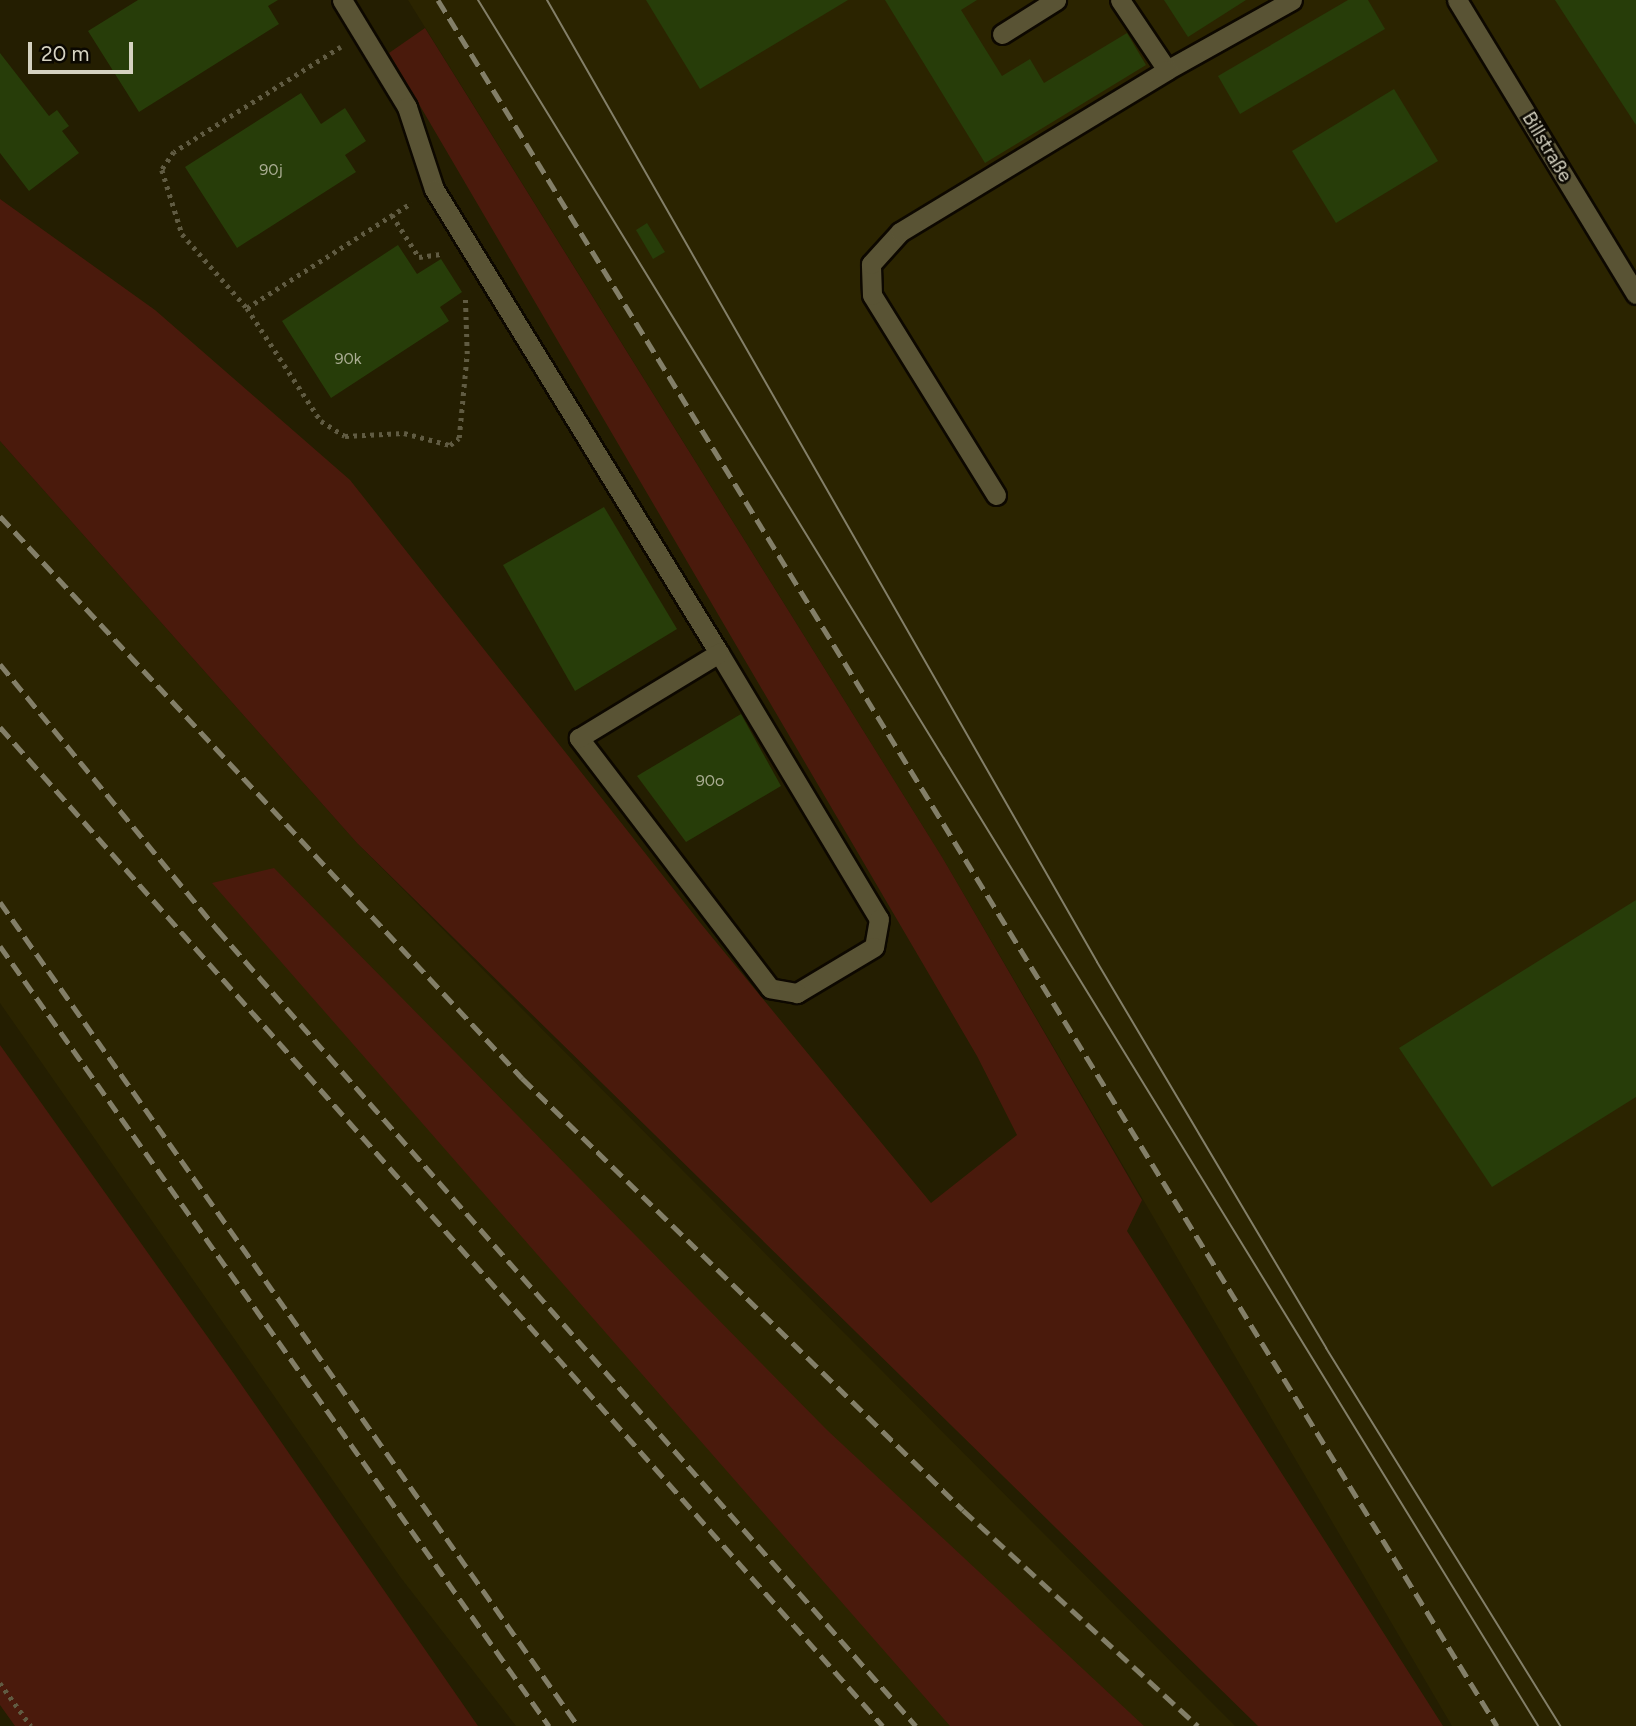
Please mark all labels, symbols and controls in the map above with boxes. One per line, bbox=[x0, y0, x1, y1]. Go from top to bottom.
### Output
scale bar bbox=[32, 28, 136, 72]
text: 20 m bbox=[41, 41, 89, 66]
street label: Billstraße bbox=[1517, 108, 1577, 186]
house number: 90j bbox=[259, 160, 283, 180]
house number: 90k bbox=[334, 349, 362, 369]
house number: 90o bbox=[696, 771, 724, 791]

